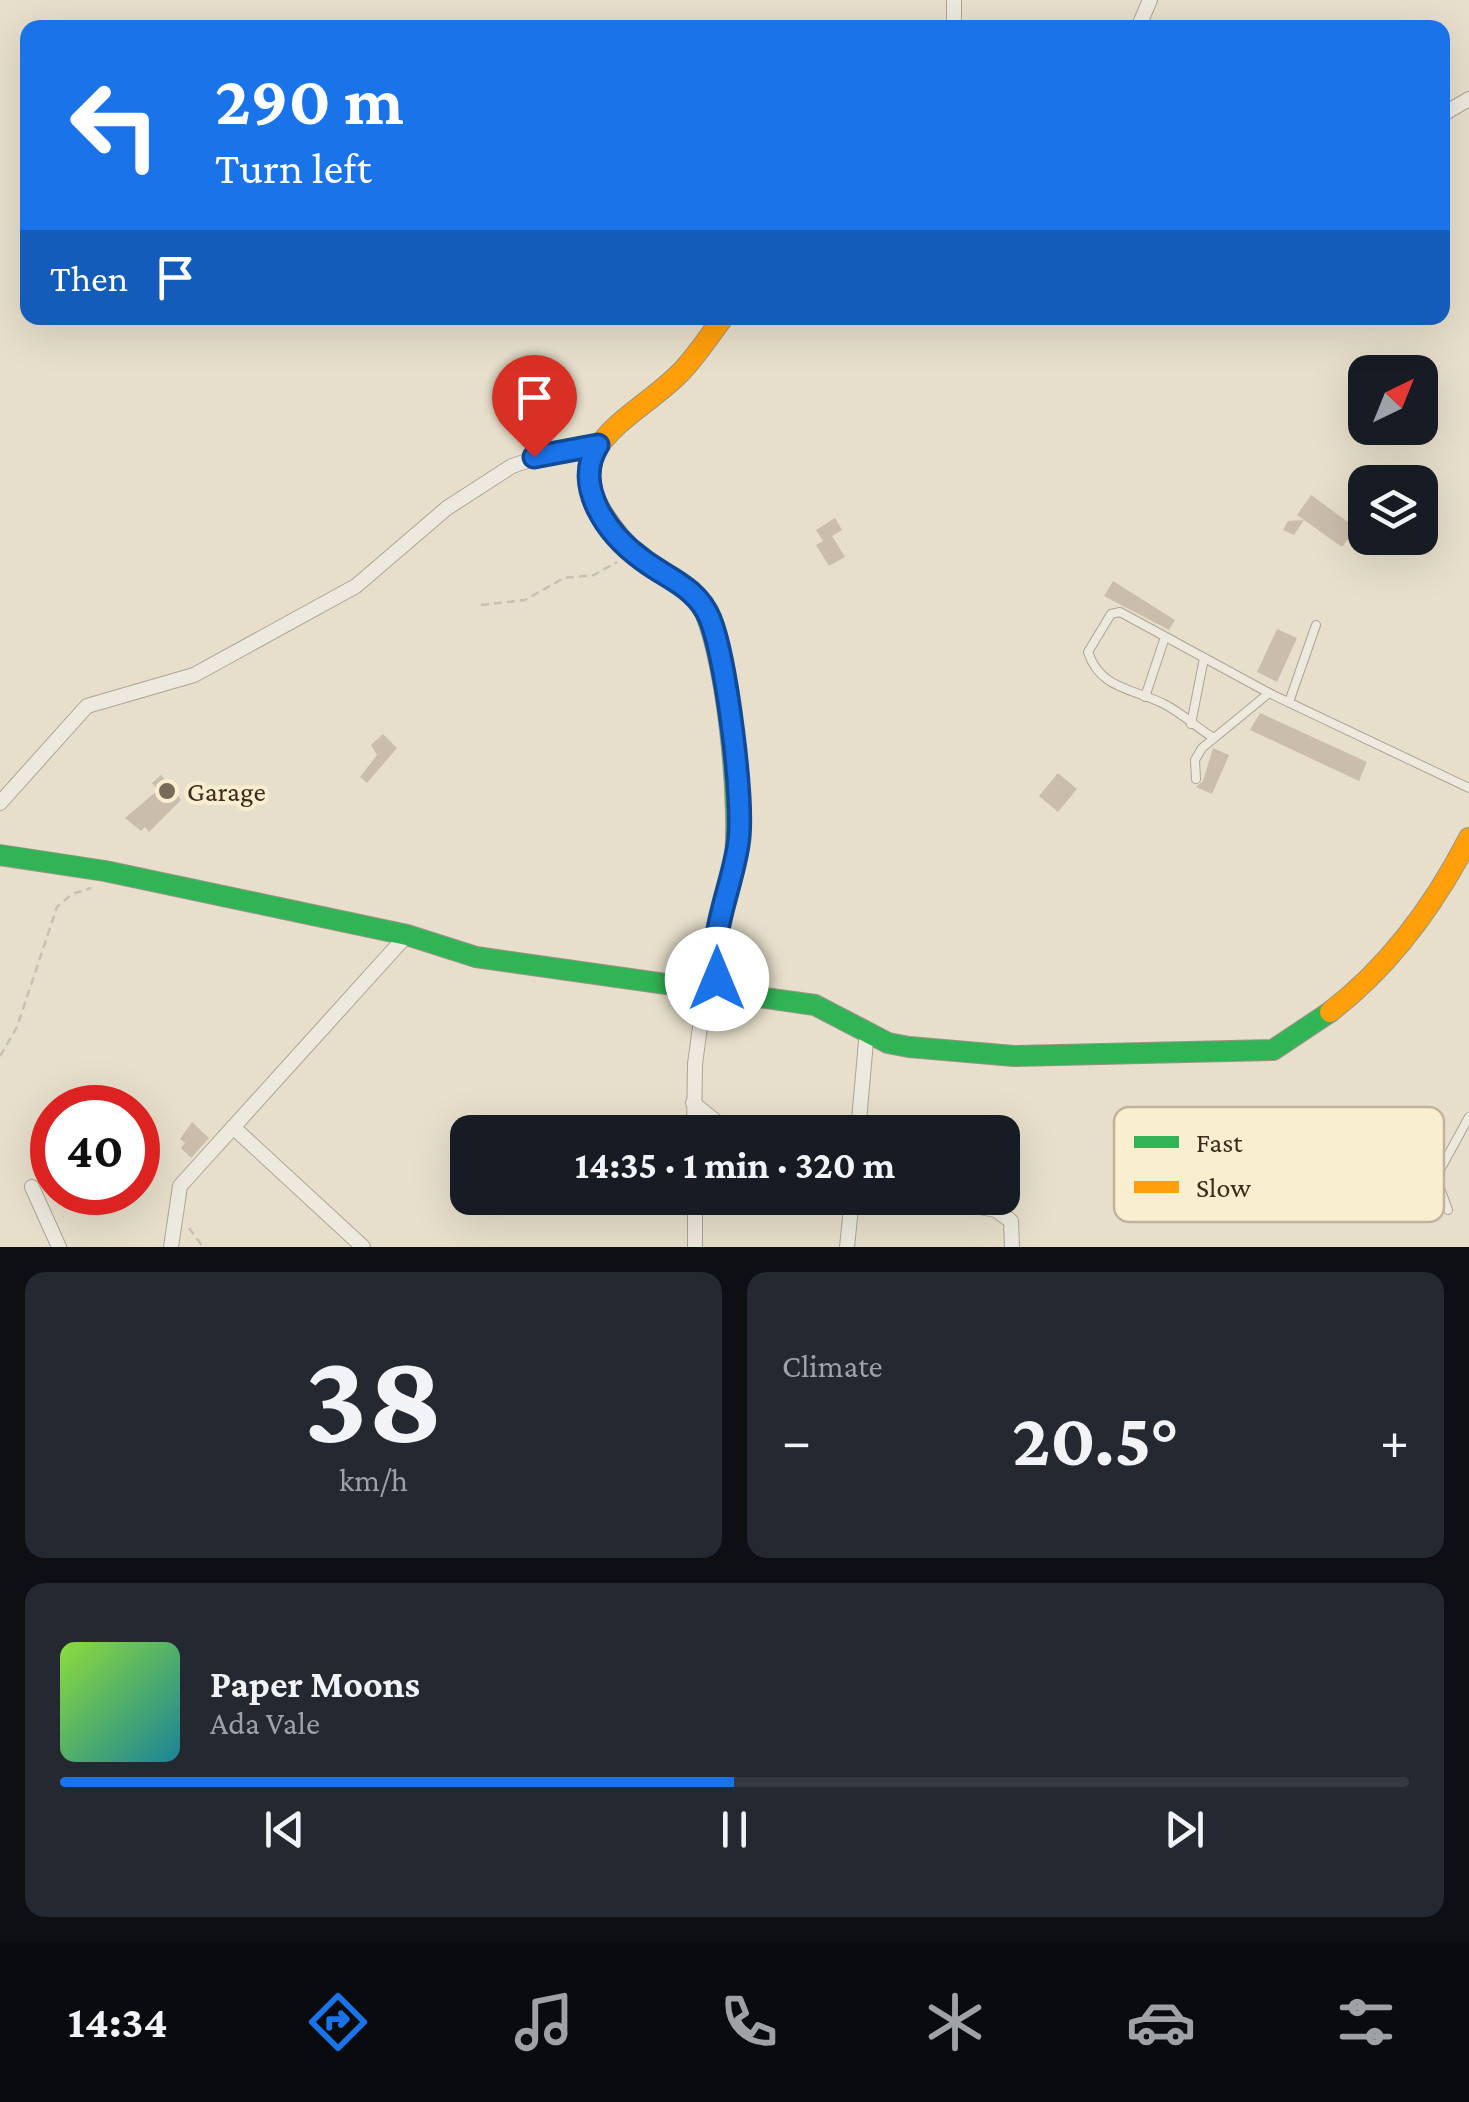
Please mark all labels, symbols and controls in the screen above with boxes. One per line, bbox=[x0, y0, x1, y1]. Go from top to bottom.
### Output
icon: left bbox=[50, 60, 180, 190]
text: 290 m bbox=[215, 61, 404, 139]
text: Turn left bbox=[215, 143, 372, 193]
icon: arrive bbox=[148, 250, 203, 305]
text: Then bbox=[50, 257, 128, 299]
pin bbox=[492, 355, 577, 458]
north arrow bbox=[1348, 355, 1438, 445]
map controls bbox=[1348, 355, 1438, 555]
icon: arrive bbox=[507, 370, 562, 425]
button: layers bbox=[1348, 465, 1438, 555]
place label: Garage bbox=[187, 776, 266, 807]
marker: Garage bbox=[156, 780, 178, 802]
position arrow bbox=[665, 927, 769, 1031]
speed limit sign: 40 bbox=[30, 1085, 160, 1215]
legend bbox=[1114, 1107, 1444, 1222]
text: Fast bbox=[1196, 1127, 1243, 1158]
text: 14:35 · 1 min · 320 m bbox=[575, 1144, 895, 1186]
text: Slow bbox=[1196, 1172, 1251, 1203]
text: 38 bbox=[304, 1324, 443, 1469]
text: Climate bbox=[782, 1348, 883, 1384]
text: 20.5° bbox=[1012, 1398, 1179, 1481]
text: − bbox=[782, 1410, 811, 1471]
text: + bbox=[1380, 1410, 1409, 1471]
text: km/h bbox=[339, 1462, 408, 1498]
text: Paper Moons bbox=[210, 1663, 420, 1705]
text: Ada Vale bbox=[210, 1705, 320, 1741]
icon: previous bbox=[257, 1802, 312, 1857]
icon: pause bbox=[707, 1802, 762, 1857]
icon: next bbox=[1157, 1802, 1212, 1857]
icon: directions bbox=[303, 1987, 373, 2057]
icon: music bbox=[509, 1987, 579, 2057]
icon: phone bbox=[714, 1987, 784, 2057]
icon: climate bbox=[920, 1987, 990, 2057]
icon: car bbox=[1126, 1987, 1196, 2057]
icon: filters bbox=[1331, 1987, 1401, 2057]
text: 14:34 bbox=[68, 1997, 168, 2047]

